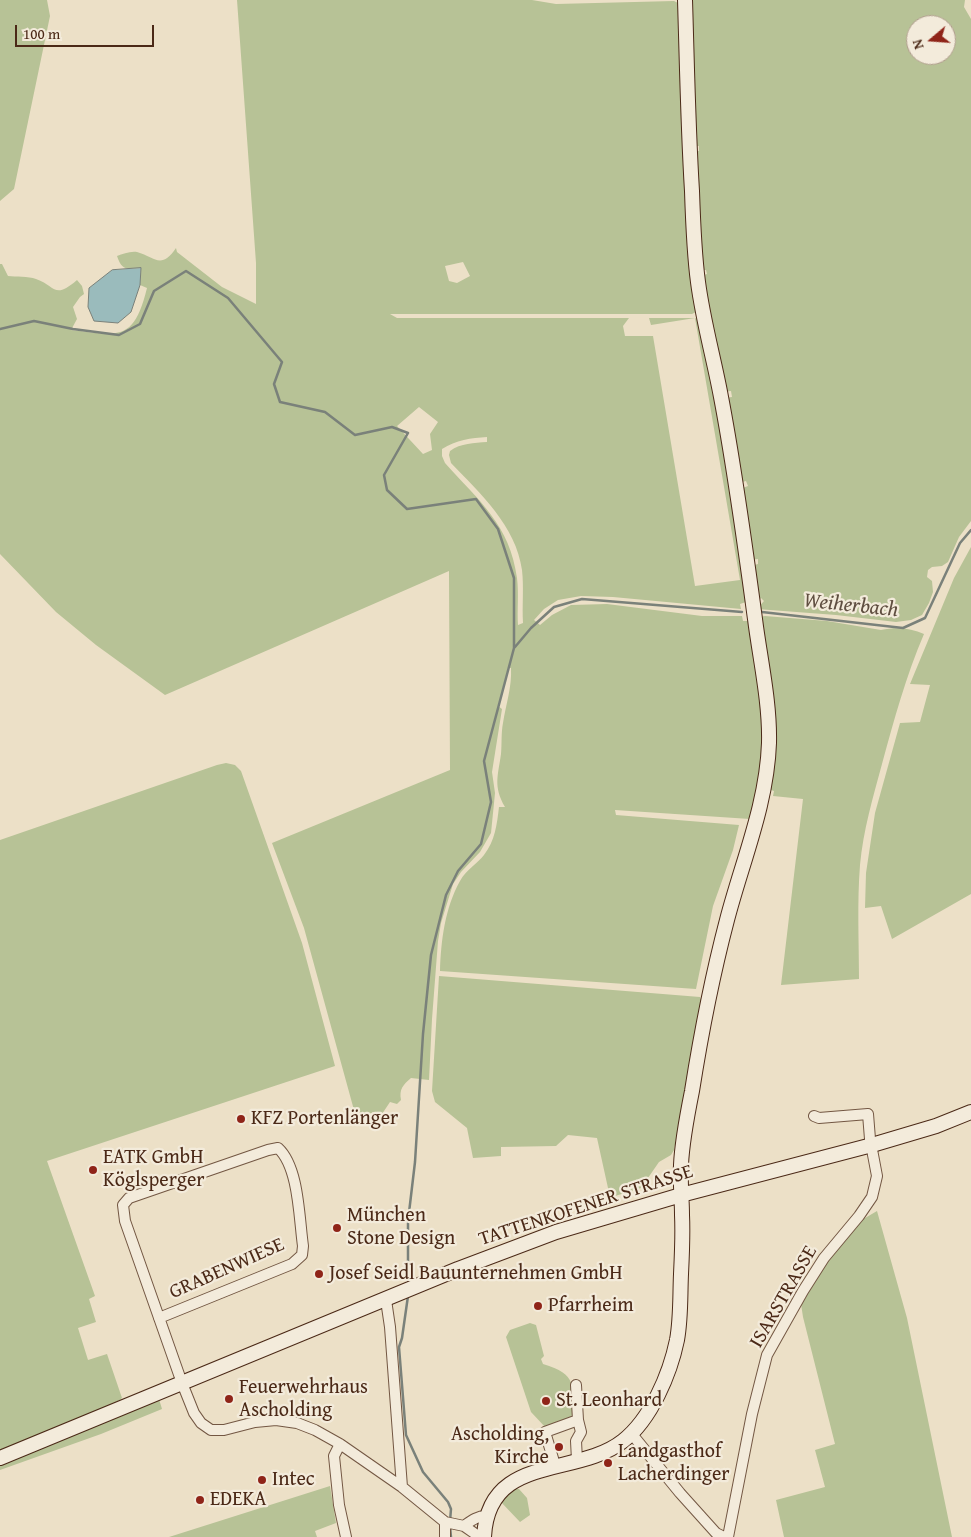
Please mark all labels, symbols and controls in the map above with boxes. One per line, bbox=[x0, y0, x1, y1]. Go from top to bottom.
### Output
scale bar bbox=[18, 15, 156, 47]
north arrow bbox=[906, 15, 956, 65]
text: 100 m bbox=[23, 23, 60, 44]
text: N bbox=[907, 37, 929, 52]
water label: Weiherbach bbox=[803, 589, 899, 623]
place label: KFZ Portenlänger bbox=[251, 1107, 398, 1131]
marker: KFZ Portenlänger bbox=[235, 1113, 247, 1125]
place label: EATK GmbH Köglsperger bbox=[103, 1146, 205, 1193]
street label: TATTENKOFENER STRASSE bbox=[476, 1160, 696, 1252]
marker: EATK GmbH Köglsperger bbox=[87, 1164, 99, 1176]
place label: München Stone Design bbox=[347, 1204, 455, 1251]
marker: München Stone Design bbox=[331, 1222, 343, 1234]
street label: GRABENWIESE bbox=[166, 1233, 288, 1305]
street label: ISARSTRASSE bbox=[745, 1242, 823, 1352]
place label: Josef Seidl Bauunternehmen GmbH bbox=[329, 1262, 622, 1286]
marker: Josef Seidl Bauunternehmen GmbH bbox=[313, 1268, 325, 1280]
place label: Pfarrheim bbox=[548, 1294, 634, 1318]
marker: Pfarrheim bbox=[532, 1300, 544, 1312]
place label: Feuerwehrhaus Ascholding bbox=[239, 1376, 368, 1423]
place label: St. Leonhard bbox=[556, 1389, 662, 1413]
marker: Feuerwehrhaus Ascholding bbox=[223, 1393, 235, 1405]
marker: St. Leonhard bbox=[540, 1395, 552, 1407]
place label: Ascholding, Kirche bbox=[451, 1423, 549, 1470]
place label: Landgasthof Lacherdinger bbox=[618, 1440, 730, 1487]
marker: Ascholding, Kirche bbox=[553, 1441, 565, 1453]
marker: Landgasthof Lacherdinger bbox=[602, 1457, 614, 1469]
place label: Intec bbox=[272, 1468, 315, 1492]
marker: Intec bbox=[256, 1474, 268, 1486]
place label: EDEKA bbox=[210, 1488, 266, 1512]
marker: EDEKA bbox=[194, 1494, 206, 1506]

